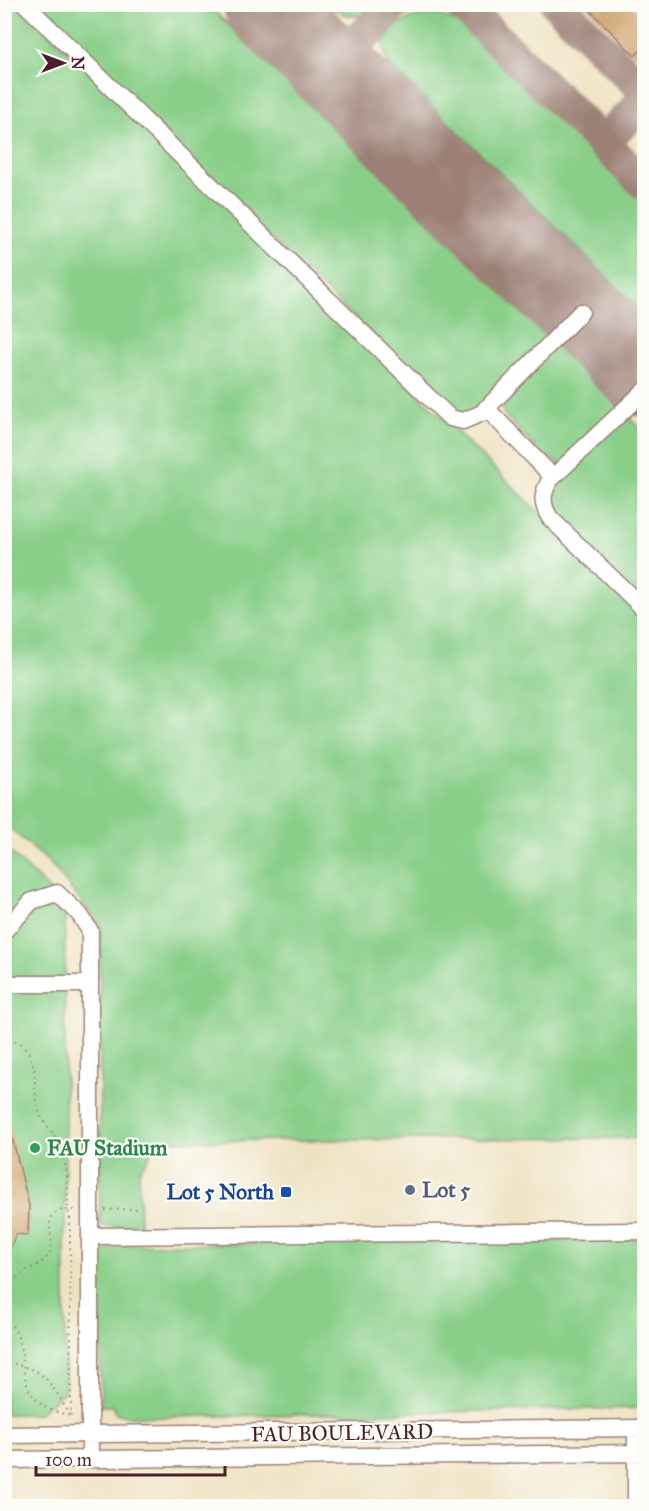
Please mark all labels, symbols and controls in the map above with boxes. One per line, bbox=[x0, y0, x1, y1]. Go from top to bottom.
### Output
north arrow bbox=[33, 33, 93, 93]
text: N bbox=[68, 56, 87, 70]
place label: FAU Stadium bbox=[47, 1135, 168, 1161]
marker: FAU Stadium bbox=[28, 1141, 42, 1155]
place label: Lot 5 bbox=[422, 1177, 470, 1203]
place label: Lot 5 North bbox=[166, 1179, 274, 1205]
marker: Lot 5 bbox=[403, 1183, 417, 1197]
marker: Lot 5 North bbox=[279, 1185, 293, 1199]
street label: FAU BOULEVARD bbox=[251, 1418, 433, 1448]
scale bar bbox=[36, 1439, 225, 1477]
text: 100 m bbox=[45, 1449, 92, 1471]

